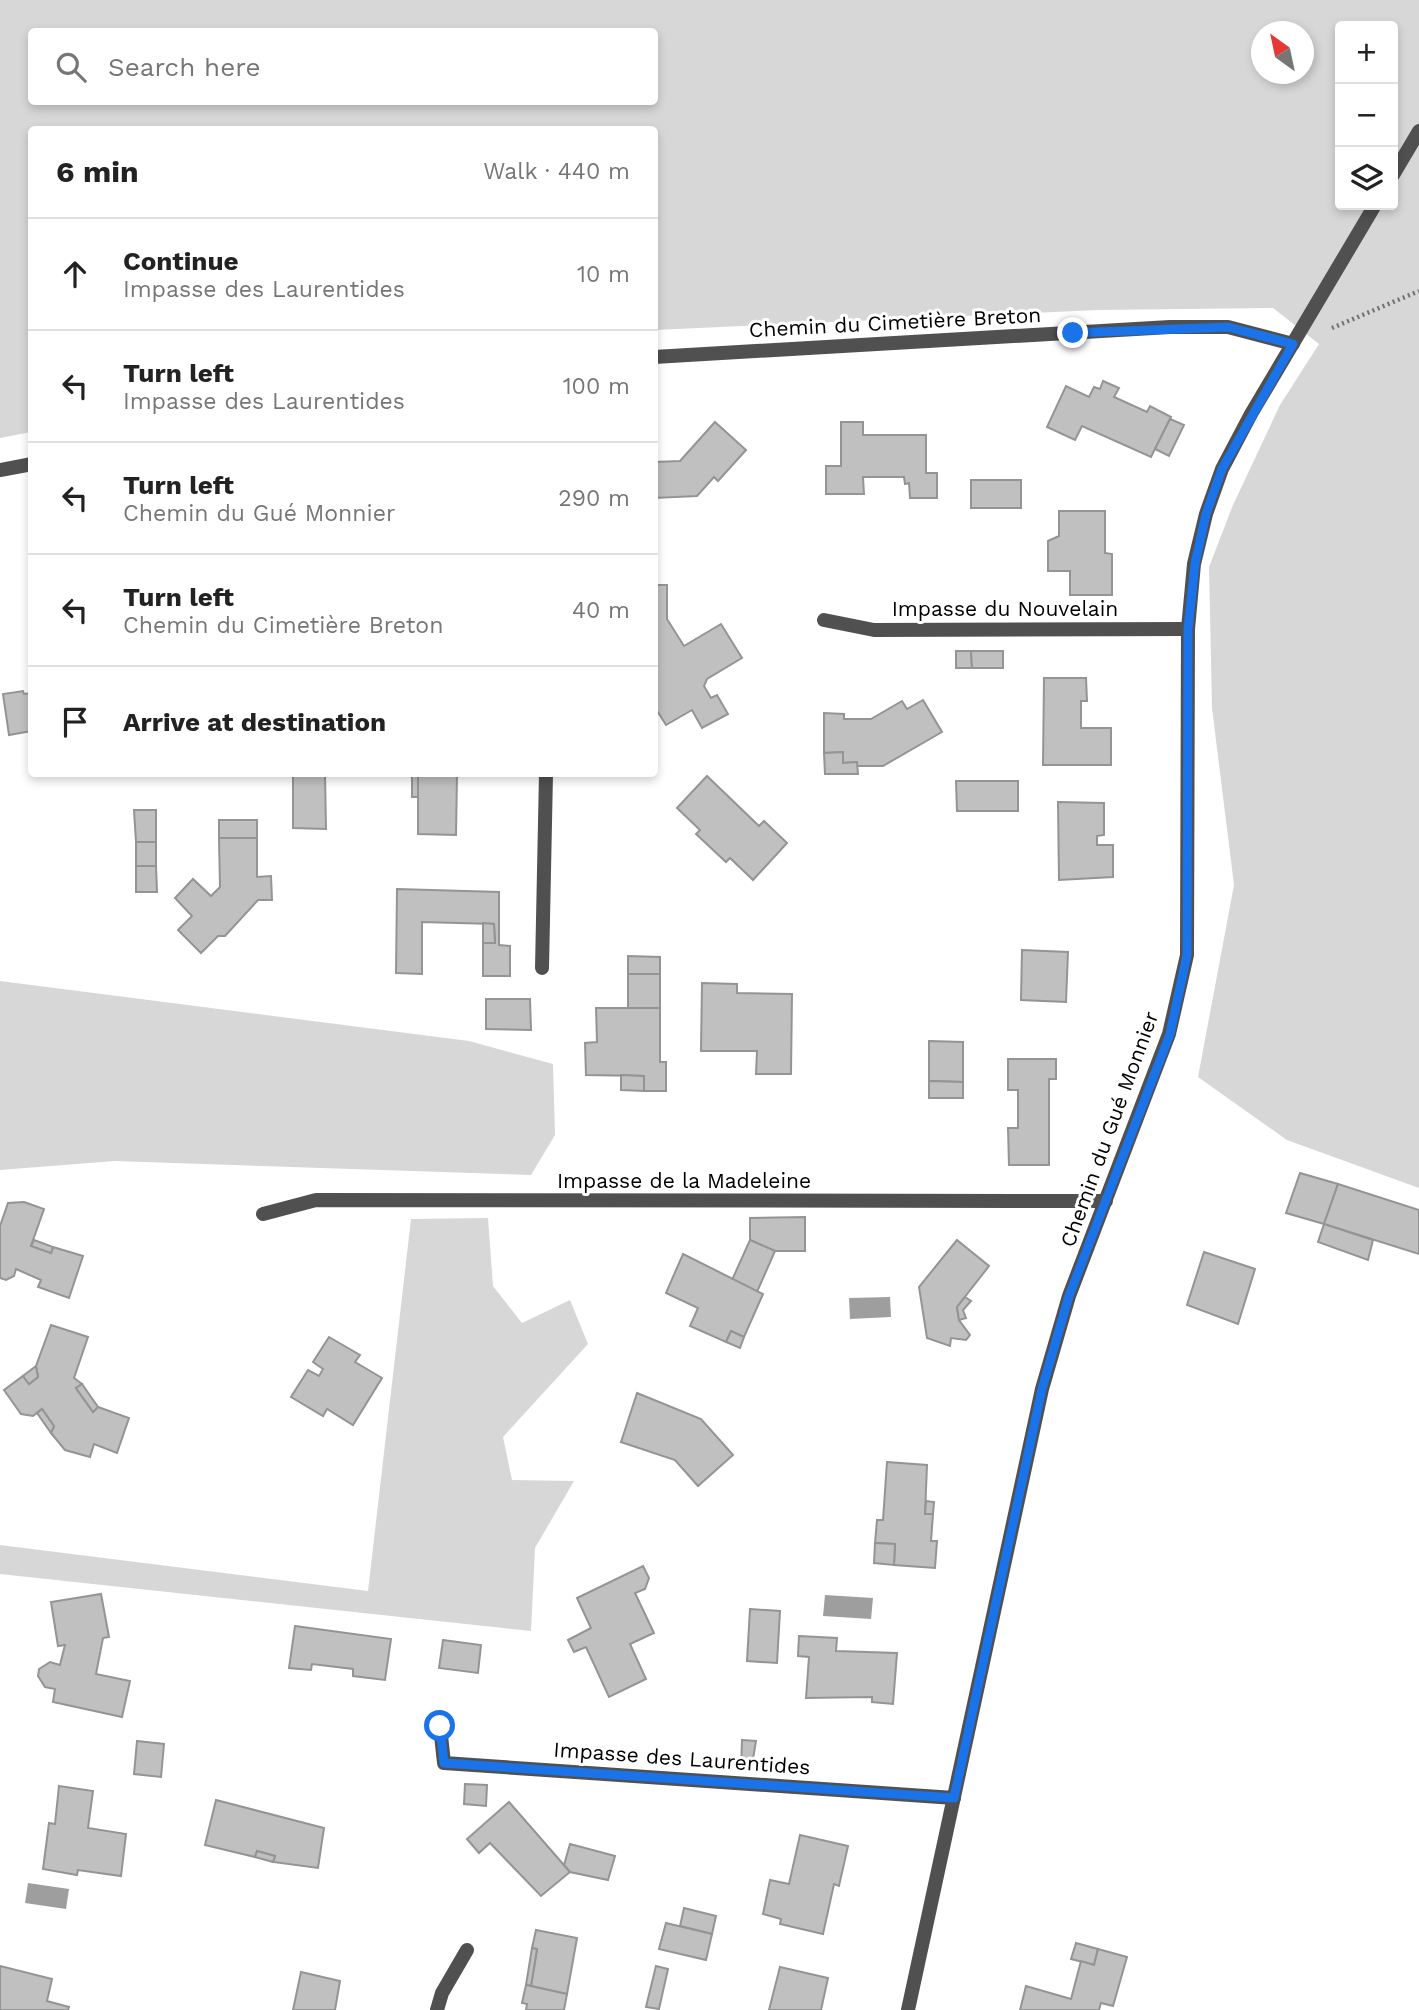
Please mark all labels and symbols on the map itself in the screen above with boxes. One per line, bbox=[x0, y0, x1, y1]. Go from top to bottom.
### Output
north arrow bbox=[1251, 21, 1314, 84]
street label: Chemin du Cimetière Breton bbox=[748, 302, 1042, 342]
route end bbox=[1057, 317, 1088, 348]
street label: Impasse du Nouvelain bbox=[892, 596, 1118, 621]
street label: Chemin du Gué Monnier bbox=[1055, 1007, 1163, 1250]
street label: Impasse de la Madeleine bbox=[557, 1168, 811, 1193]
route start bbox=[424, 1710, 455, 1741]
street label: Impasse des Laurentides bbox=[553, 1737, 811, 1779]

